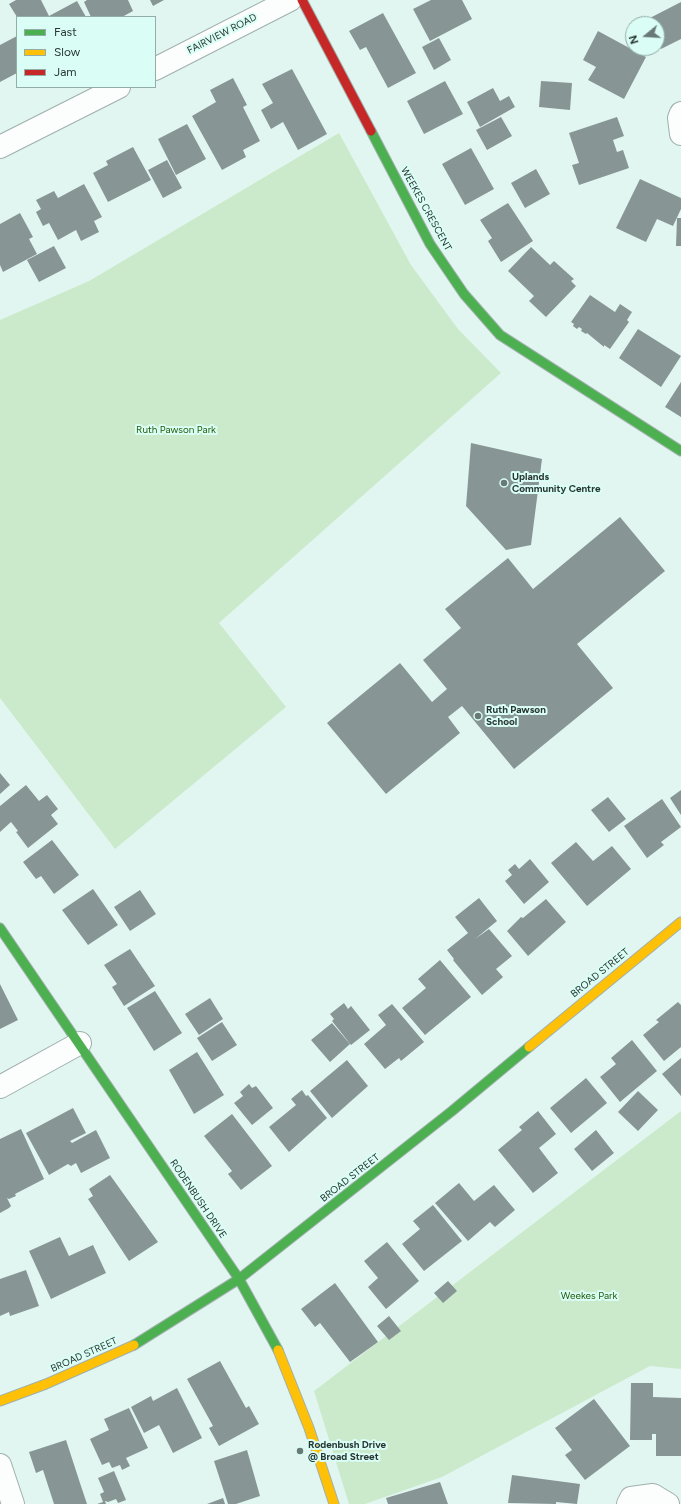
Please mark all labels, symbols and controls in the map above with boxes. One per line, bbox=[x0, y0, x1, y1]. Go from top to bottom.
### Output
street label: FAIRVIEW ROAD bbox=[185, 11, 259, 57]
legend bbox=[16, 16, 156, 88]
north arrow bbox=[625, 16, 665, 56]
text: Fast bbox=[54, 25, 77, 39]
text: N bbox=[627, 34, 642, 46]
text: Slow bbox=[54, 45, 80, 59]
text: Jam bbox=[54, 65, 77, 79]
street label: WEEKES CRESCENT bbox=[398, 165, 454, 253]
park label: Ruth Pawson Park bbox=[136, 424, 216, 436]
place label: Uplands Community Centre bbox=[512, 471, 600, 494]
marker: Uplands Community Centre bbox=[499, 478, 509, 488]
place label: Ruth Pawson School bbox=[486, 704, 546, 728]
marker: Ruth Pawson School bbox=[473, 711, 483, 721]
street label: BROAD STREET bbox=[568, 946, 632, 1000]
street label: BROAD STREET bbox=[318, 1151, 382, 1205]
street label: RODENBUSH DRIVE bbox=[167, 1157, 229, 1241]
park label: Weekes Park bbox=[561, 1290, 617, 1302]
street label: BROAD STREET bbox=[49, 1335, 119, 1375]
place label: Rodenbush Drive @ Broad Street bbox=[308, 1439, 386, 1462]
marker: Rodenbush Drive @ Broad Street bbox=[295, 1446, 305, 1456]

